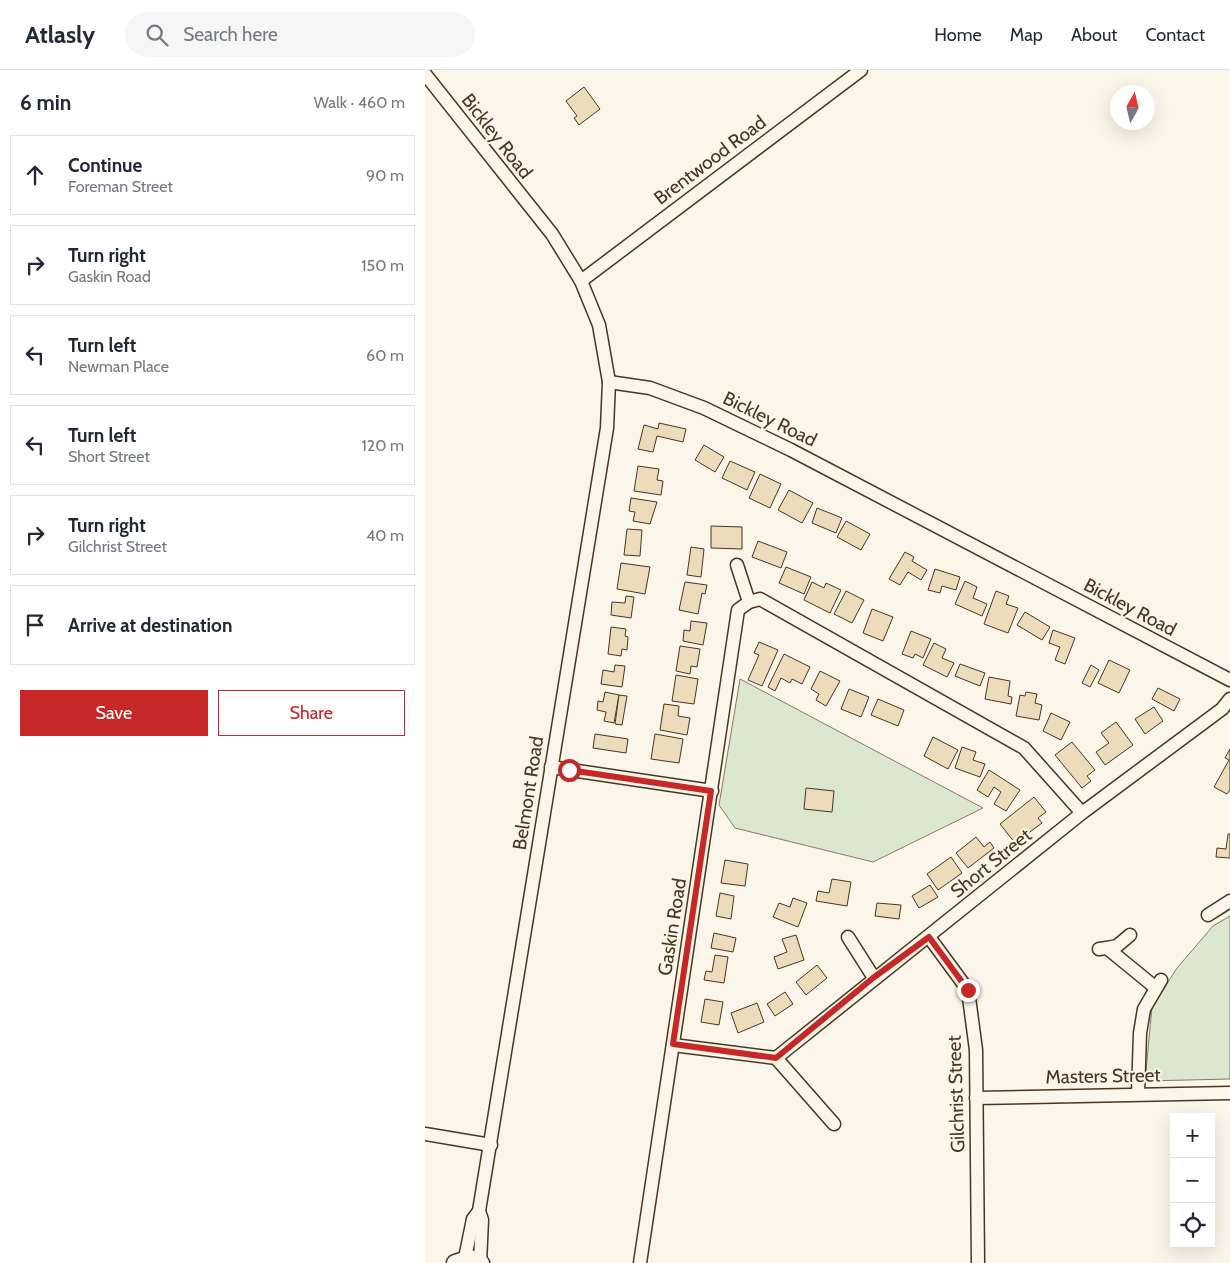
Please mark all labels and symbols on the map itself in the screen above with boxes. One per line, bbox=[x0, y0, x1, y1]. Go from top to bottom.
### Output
north arrow bbox=[1110, 85, 1155, 130]
street label: Bickley Road bbox=[457, 89, 537, 183]
street label: Brentwood Road bbox=[649, 110, 771, 210]
street label: Bickley Road bbox=[719, 386, 821, 452]
street label: Bickley Road bbox=[1080, 573, 1180, 641]
street label: Belmont Road bbox=[508, 734, 548, 852]
route start bbox=[558, 759, 581, 782]
street label: Short Street bbox=[946, 823, 1036, 903]
street label: Gaskin Road bbox=[653, 877, 691, 977]
route end bbox=[957, 979, 980, 1002]
street label: Gilchrist Street bbox=[942, 1034, 970, 1153]
street label: Masters Street bbox=[1045, 1063, 1161, 1089]

